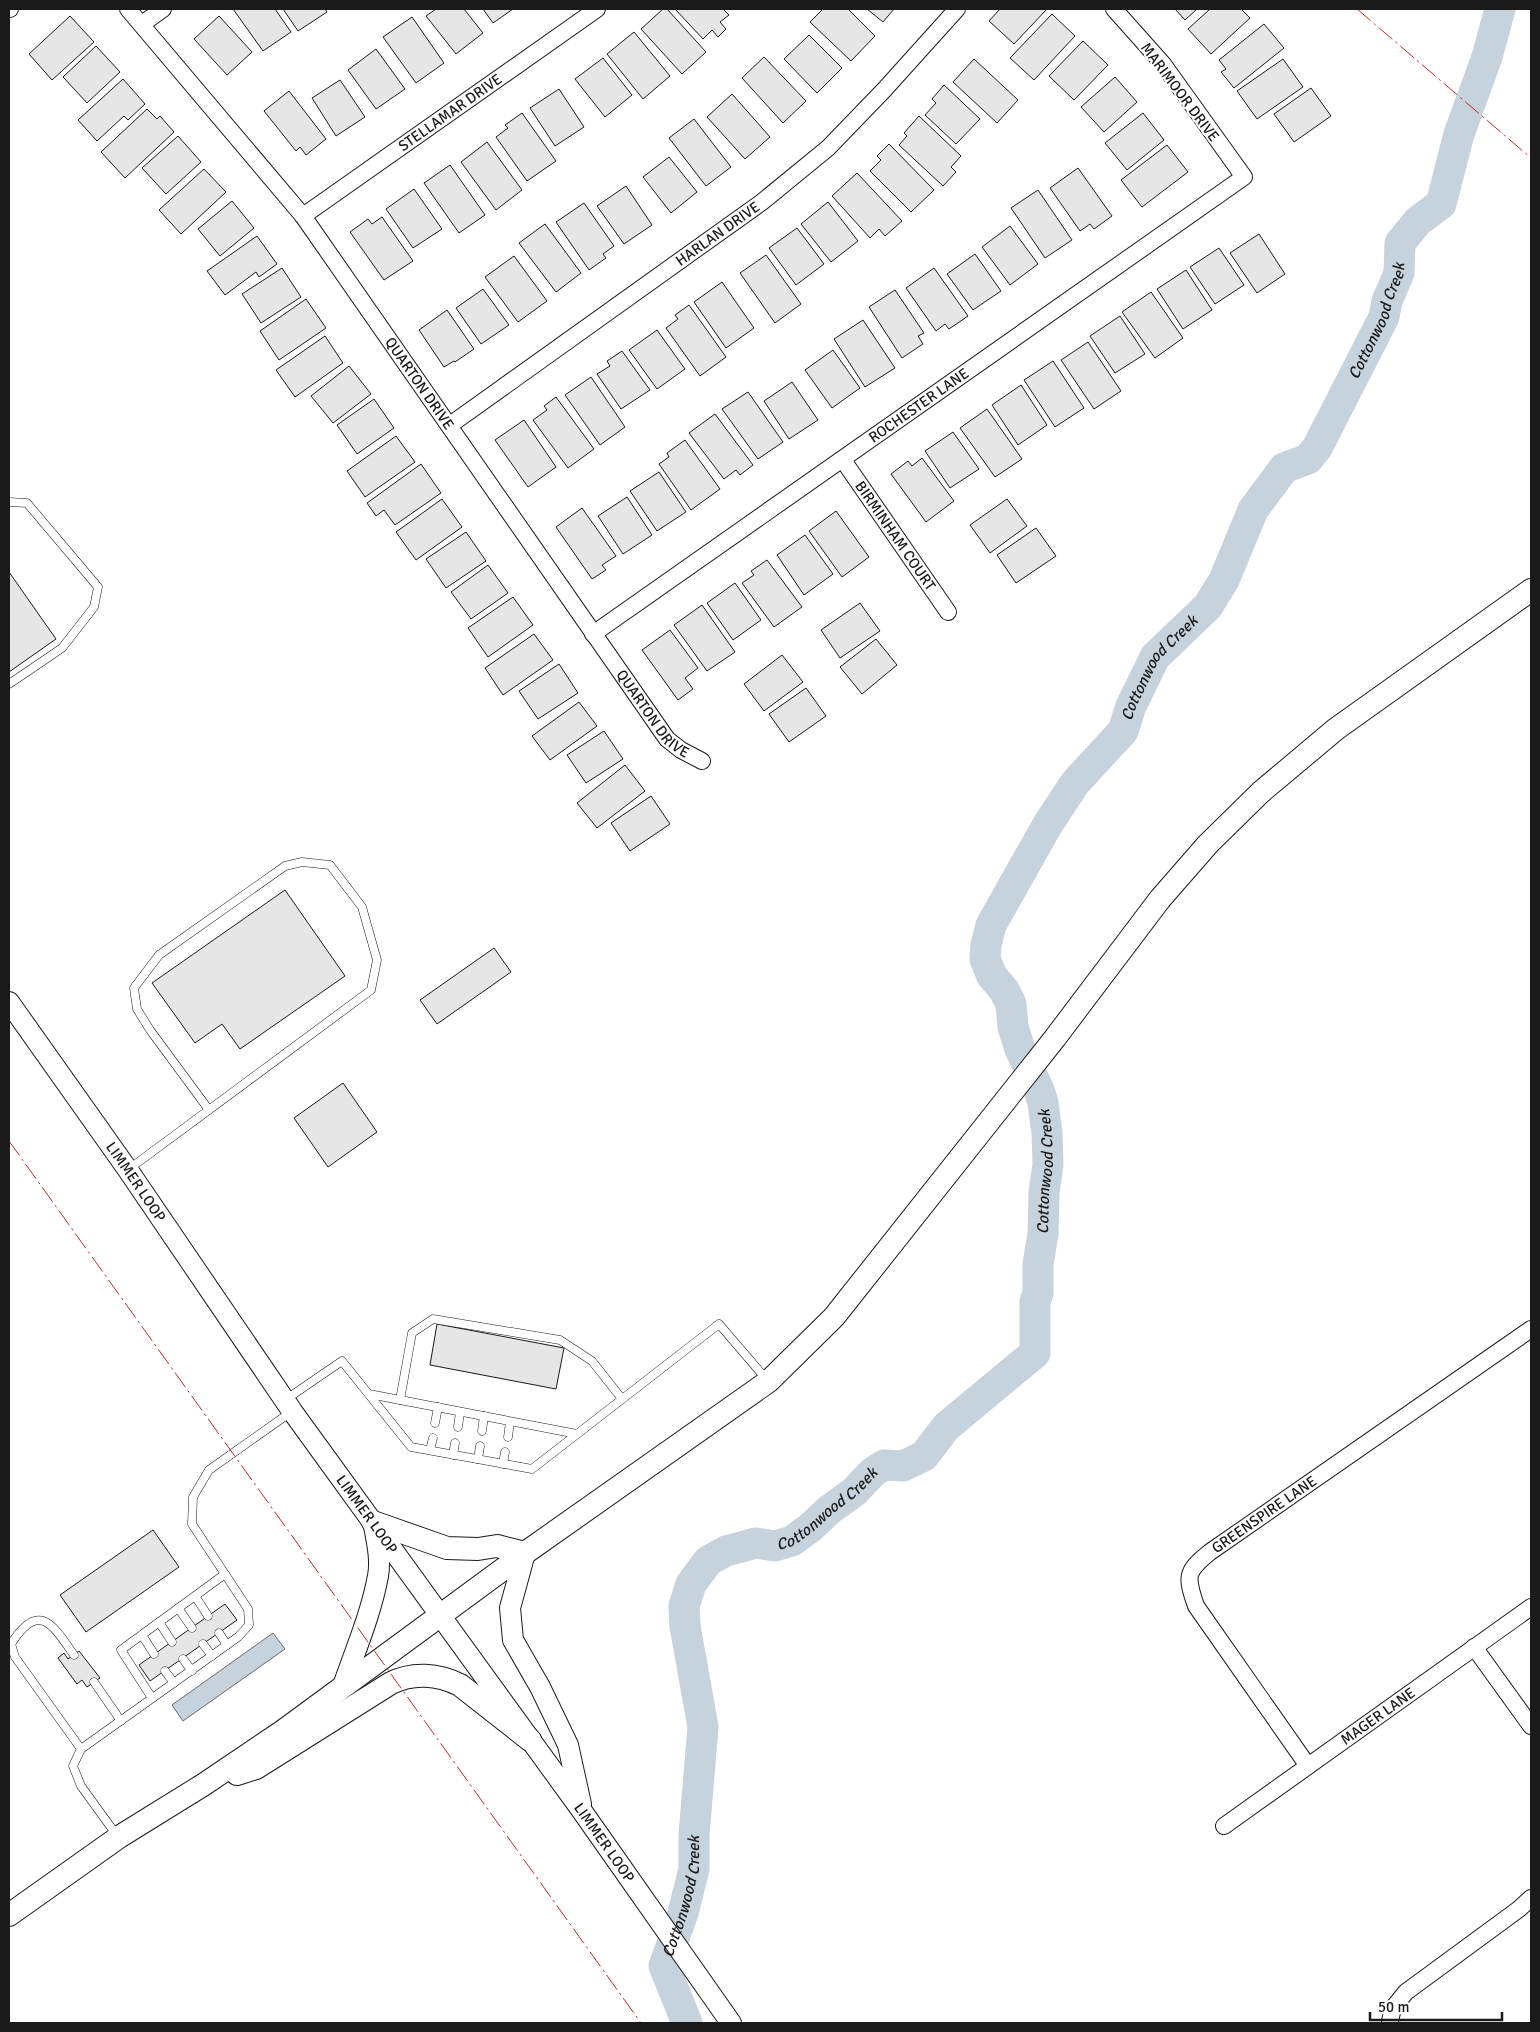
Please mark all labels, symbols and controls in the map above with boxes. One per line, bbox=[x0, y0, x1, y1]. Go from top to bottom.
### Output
street label: MARIMOOR DRIVE bbox=[1137, 39, 1223, 145]
street label: STELLAMAR DRIVE bbox=[395, 70, 505, 155]
street label: HARLAN DRIVE bbox=[672, 198, 763, 270]
water label: Cottonwood Creek bbox=[1344, 261, 1409, 382]
street label: QUARTON DRIVE bbox=[381, 334, 458, 433]
street label: ROCHESTER LANE bbox=[865, 364, 972, 447]
street label: BIRMINHAM COURT bbox=[851, 477, 940, 594]
water label: Cottonwood Creek bbox=[1117, 610, 1203, 723]
street label: QUARTON DRIVE bbox=[613, 666, 692, 762]
water label: Cottonwood Creek bbox=[1033, 1106, 1058, 1234]
street label: LIMMER LOOP bbox=[102, 1138, 170, 1225]
water label: Cottonwood Creek bbox=[774, 1462, 883, 1555]
street label: LIMMER LOOP bbox=[332, 1471, 401, 1557]
street label: GREENSPIRE LANE bbox=[1208, 1472, 1320, 1557]
street label: MAGER LANE bbox=[1337, 1684, 1419, 1749]
street label: LIMMER LOOP bbox=[570, 1799, 638, 1886]
water label: Cottonwood Creek bbox=[658, 1834, 705, 1960]
scale bar bbox=[1370, 1990, 1502, 2022]
text: 50 m bbox=[1378, 1998, 1409, 2016]

